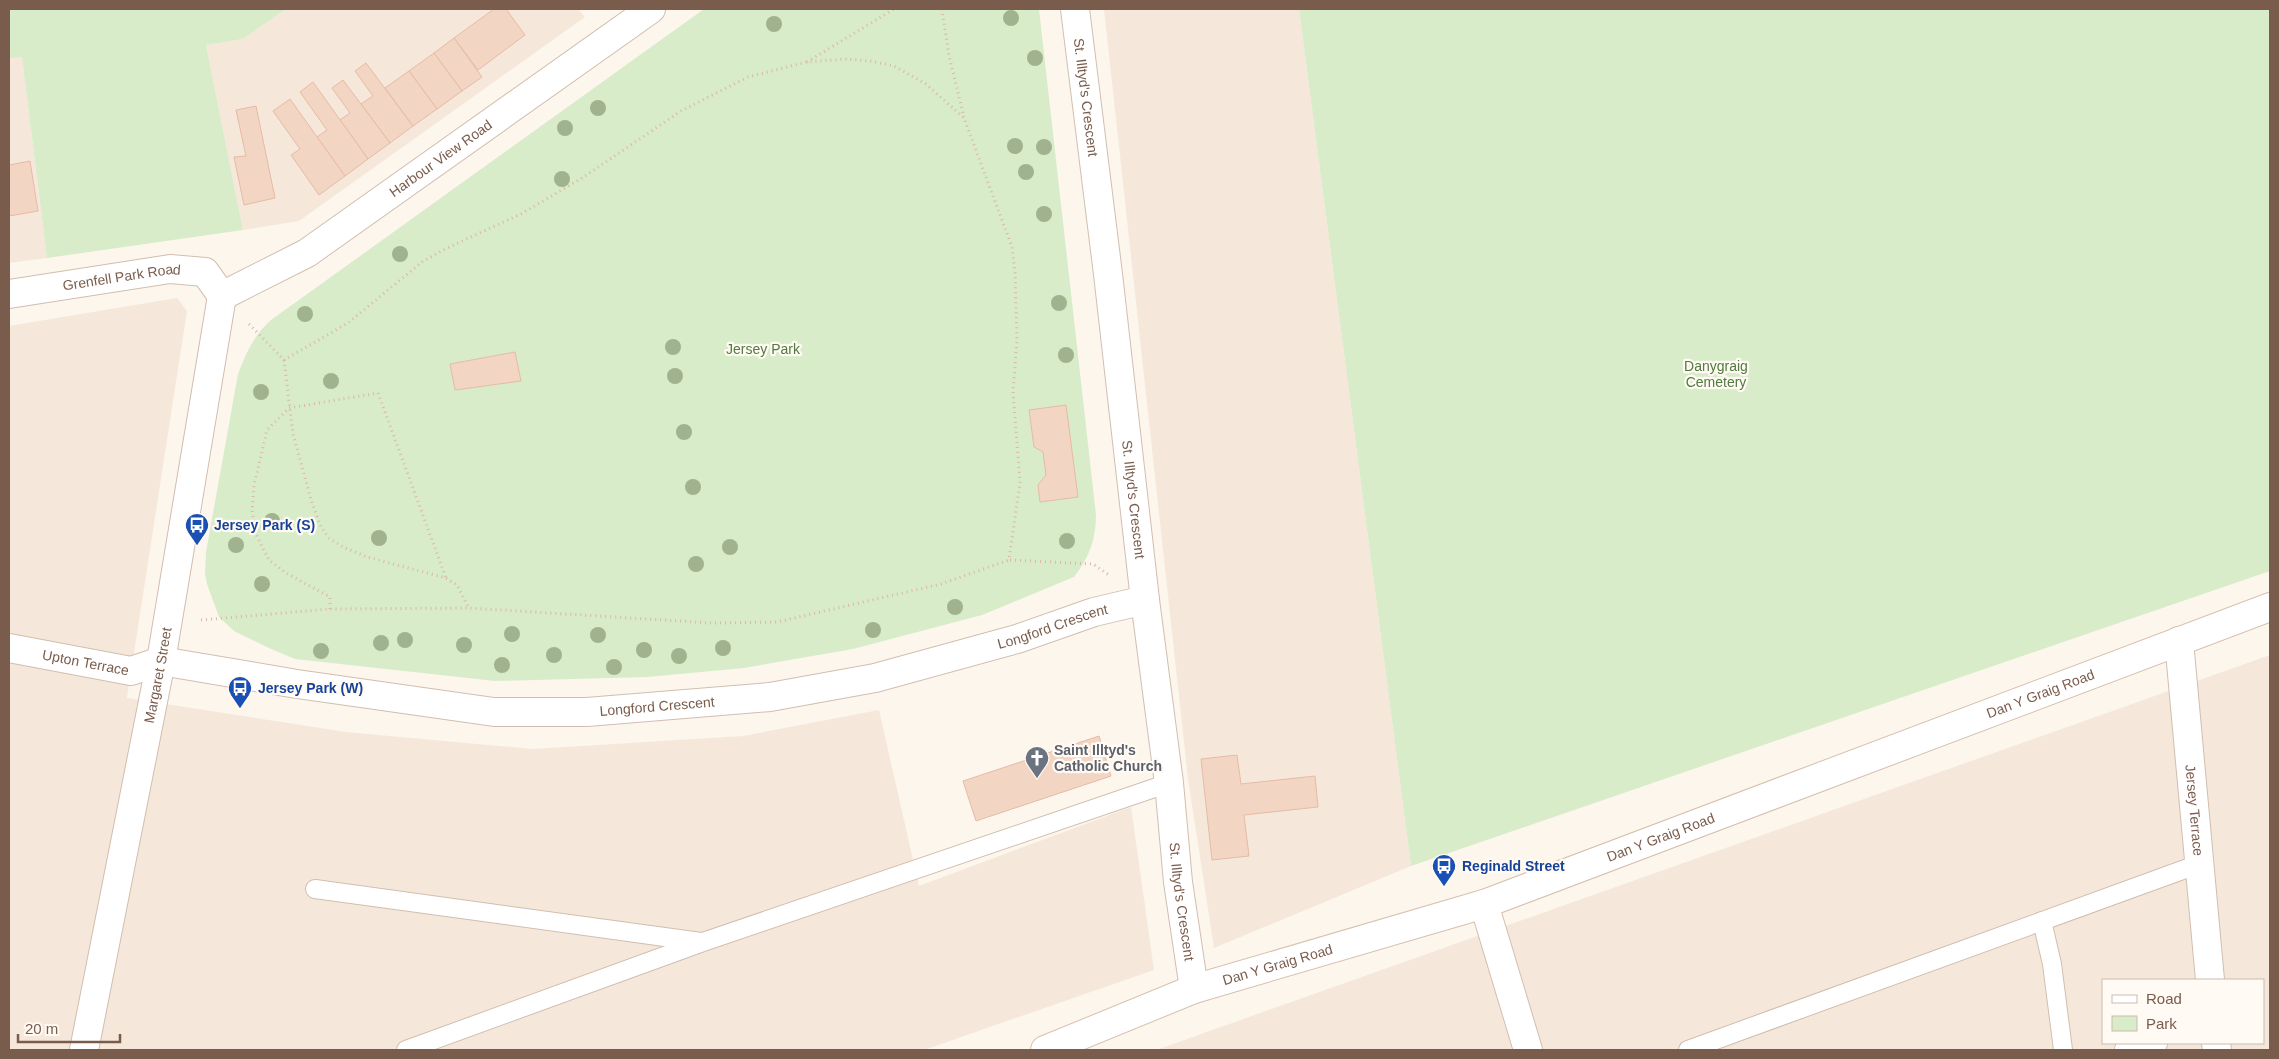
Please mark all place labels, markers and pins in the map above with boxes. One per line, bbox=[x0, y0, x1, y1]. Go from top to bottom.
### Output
bus stop icon: Jersey Park (S) bbox=[184, 512, 210, 546]
place label: Jersey Park (S) bbox=[214, 517, 315, 533]
bus stop icon: Jersey Park (W) bbox=[227, 675, 253, 709]
place label: Jersey Park (W) bbox=[258, 680, 363, 696]
place label: Saint Illtyd's Catholic Church bbox=[1054, 742, 1162, 774]
church icon: Saint Illtyd's Catholic Church bbox=[1024, 745, 1050, 779]
bus stop icon: Reginald Street bbox=[1431, 853, 1457, 887]
place label: Reginald Street bbox=[1462, 858, 1565, 874]

